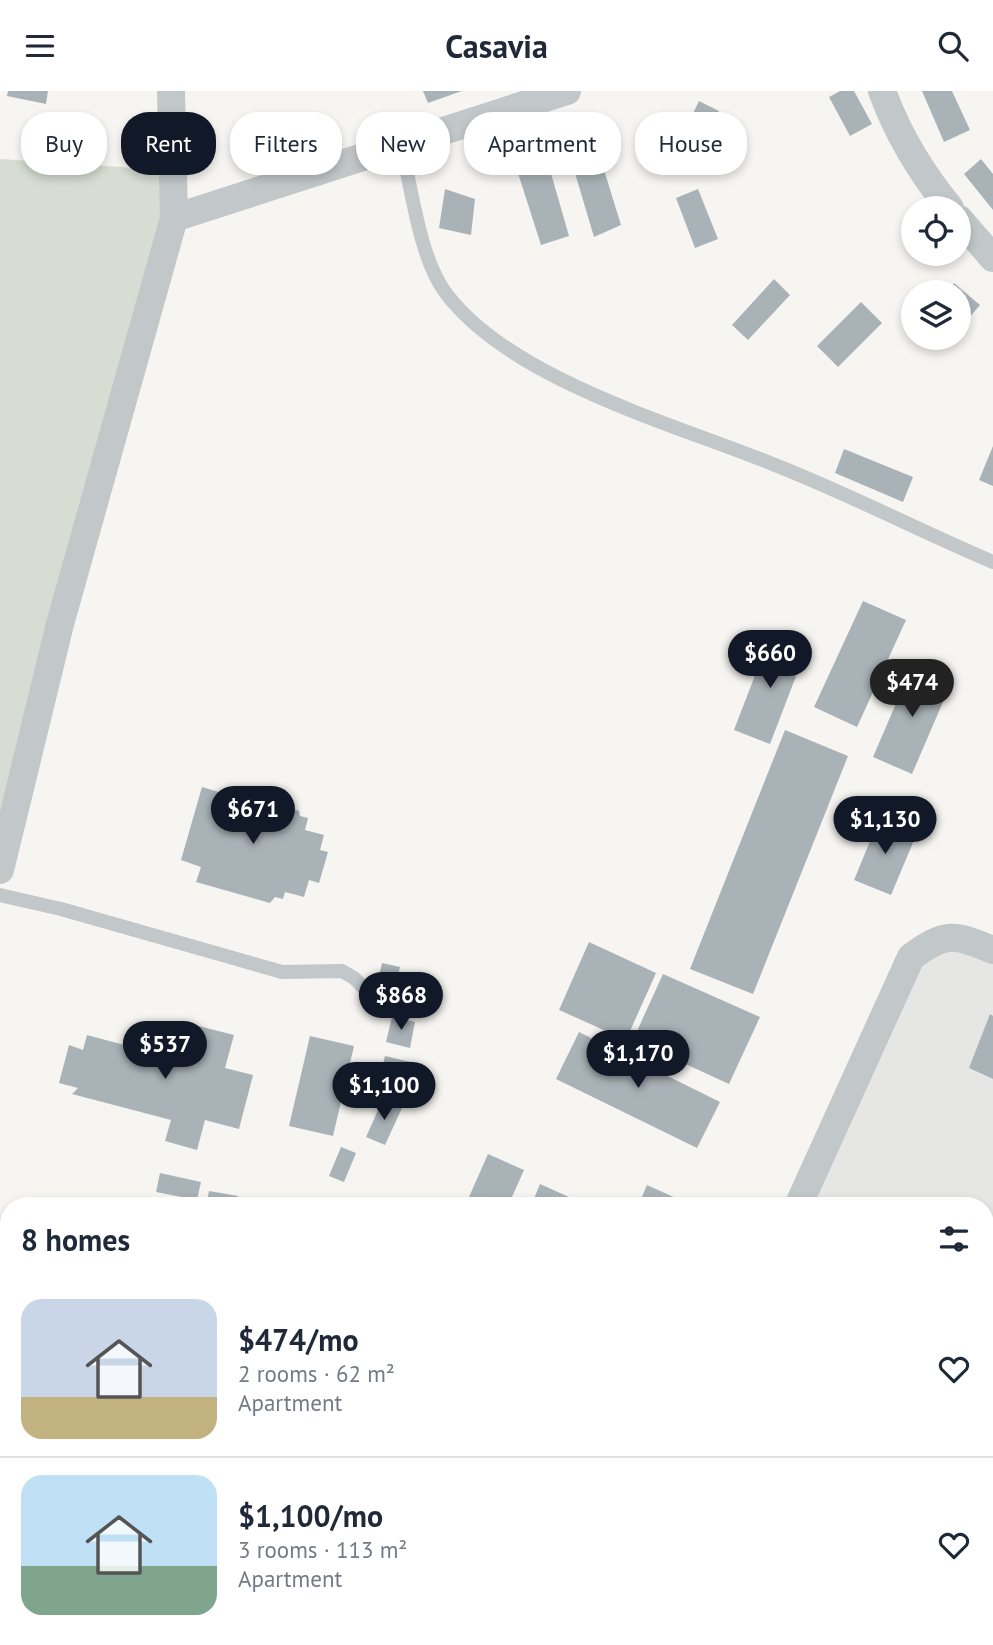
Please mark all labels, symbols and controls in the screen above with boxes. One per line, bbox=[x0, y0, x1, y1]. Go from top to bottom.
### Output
text: Casavia bbox=[445, 25, 548, 67]
icon: menu bbox=[21, 27, 59, 65]
icon: search bbox=[934, 27, 972, 65]
chip: Buy bbox=[21, 112, 107, 175]
chip: Rent bbox=[121, 112, 216, 175]
chip: Filters bbox=[230, 112, 342, 175]
chip: New bbox=[356, 112, 450, 175]
chip: Apartment bbox=[464, 112, 621, 175]
chip: House bbox=[635, 112, 747, 175]
map controls bbox=[901, 196, 971, 350]
button: locate bbox=[901, 196, 971, 266]
button: layers bbox=[901, 280, 971, 350]
pin: $660 bbox=[729, 631, 811, 690]
text: $660 bbox=[744, 638, 796, 667]
pin: $474 bbox=[871, 659, 953, 719]
text: $474 bbox=[886, 667, 938, 696]
pin: $671 bbox=[212, 787, 294, 846]
text: $671 bbox=[227, 794, 279, 823]
pin: $1,130 bbox=[828, 797, 942, 856]
text: $1,130 bbox=[849, 804, 921, 833]
pin: $868 bbox=[360, 972, 442, 1032]
text: $868 bbox=[375, 980, 427, 1009]
pin: $537 bbox=[124, 1021, 206, 1081]
text: $537 bbox=[139, 1029, 191, 1058]
pin: $1,170 bbox=[581, 1031, 695, 1090]
text: $1,170 bbox=[602, 1038, 674, 1067]
pin: $1,100 bbox=[327, 1063, 441, 1122]
text: $1,100 bbox=[348, 1070, 420, 1099]
text: 8 homes bbox=[21, 1220, 130, 1259]
icon: filters bbox=[935, 1220, 973, 1258]
text: $474/mo bbox=[238, 1320, 359, 1359]
icon: home bbox=[77, 1327, 161, 1411]
icon: heart bbox=[935, 1350, 973, 1388]
text: 2 rooms · 62 m² bbox=[238, 1359, 395, 1388]
text: Apartment bbox=[238, 1388, 342, 1417]
text: $1,100/mo bbox=[238, 1496, 383, 1535]
icon: home bbox=[77, 1503, 161, 1587]
icon: heart bbox=[935, 1526, 973, 1564]
text: 3 rooms · 113 m² bbox=[238, 1535, 407, 1564]
text: Apartment bbox=[238, 1564, 342, 1593]

